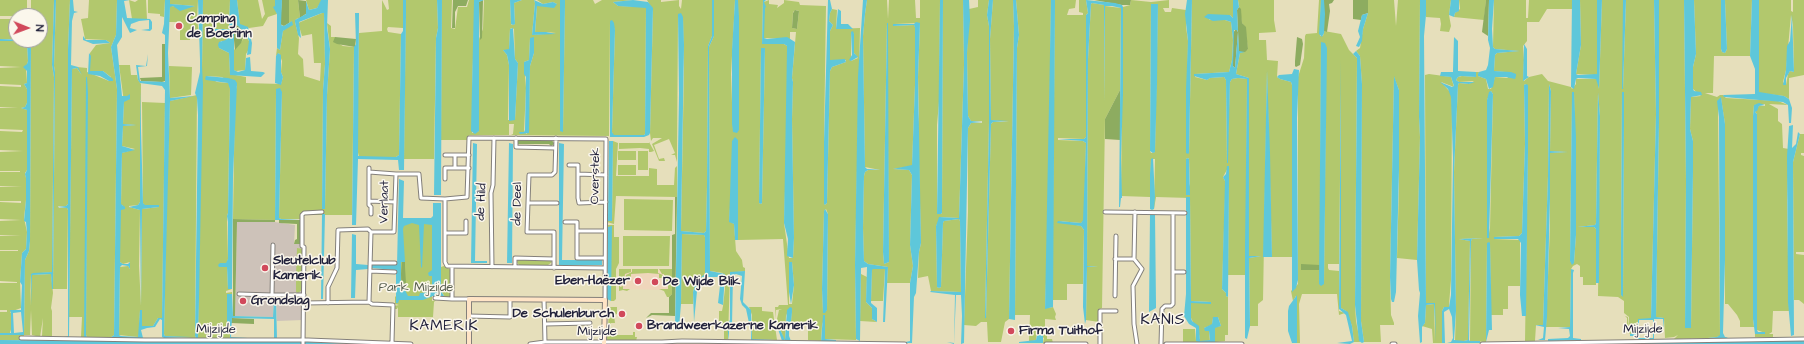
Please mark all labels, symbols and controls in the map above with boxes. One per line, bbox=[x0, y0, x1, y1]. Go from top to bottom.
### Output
north arrow bbox=[8, 8, 48, 48]
place label: Camping de Boerinn bbox=[187, 11, 252, 42]
marker: Camping de Boerinn bbox=[174, 21, 184, 31]
text: N bbox=[32, 25, 47, 32]
street label: Overstek bbox=[588, 148, 604, 204]
street label: Verlaat bbox=[377, 180, 393, 224]
street label: de Deel bbox=[510, 182, 526, 226]
street label: de Hild bbox=[473, 183, 491, 221]
place label: Sleutelclub Kamerik bbox=[273, 253, 336, 284]
marker: Sleutelclub Kamerik bbox=[260, 263, 270, 273]
place label: Eben-Haëzer bbox=[555, 273, 630, 289]
place label: De Wijde Blik bbox=[663, 274, 740, 290]
marker: Eben-Haëzer bbox=[633, 276, 643, 286]
marker: De Wijde Blik bbox=[650, 277, 660, 287]
park label: Park Mijzijde bbox=[379, 280, 453, 296]
place label: Grondslag bbox=[251, 293, 310, 309]
marker: Grondslag bbox=[238, 296, 248, 306]
place label: De Schulenburch bbox=[512, 306, 614, 322]
marker: De Schulenburch bbox=[617, 309, 627, 319]
district label: KANIS bbox=[1140, 312, 1186, 330]
district label: KAMERIK bbox=[409, 318, 479, 336]
place label: Brandweerkazerne Kamerik bbox=[647, 318, 818, 334]
marker: Brandweerkazerne Kamerik bbox=[634, 321, 644, 331]
street label: Mijzijde bbox=[196, 322, 236, 338]
street label: Mijzijde bbox=[1623, 322, 1663, 338]
place label: Firma Tuithof bbox=[1019, 323, 1102, 339]
street label: Mijzijde bbox=[577, 324, 617, 340]
marker: Firma Tuithof bbox=[1006, 326, 1016, 336]

